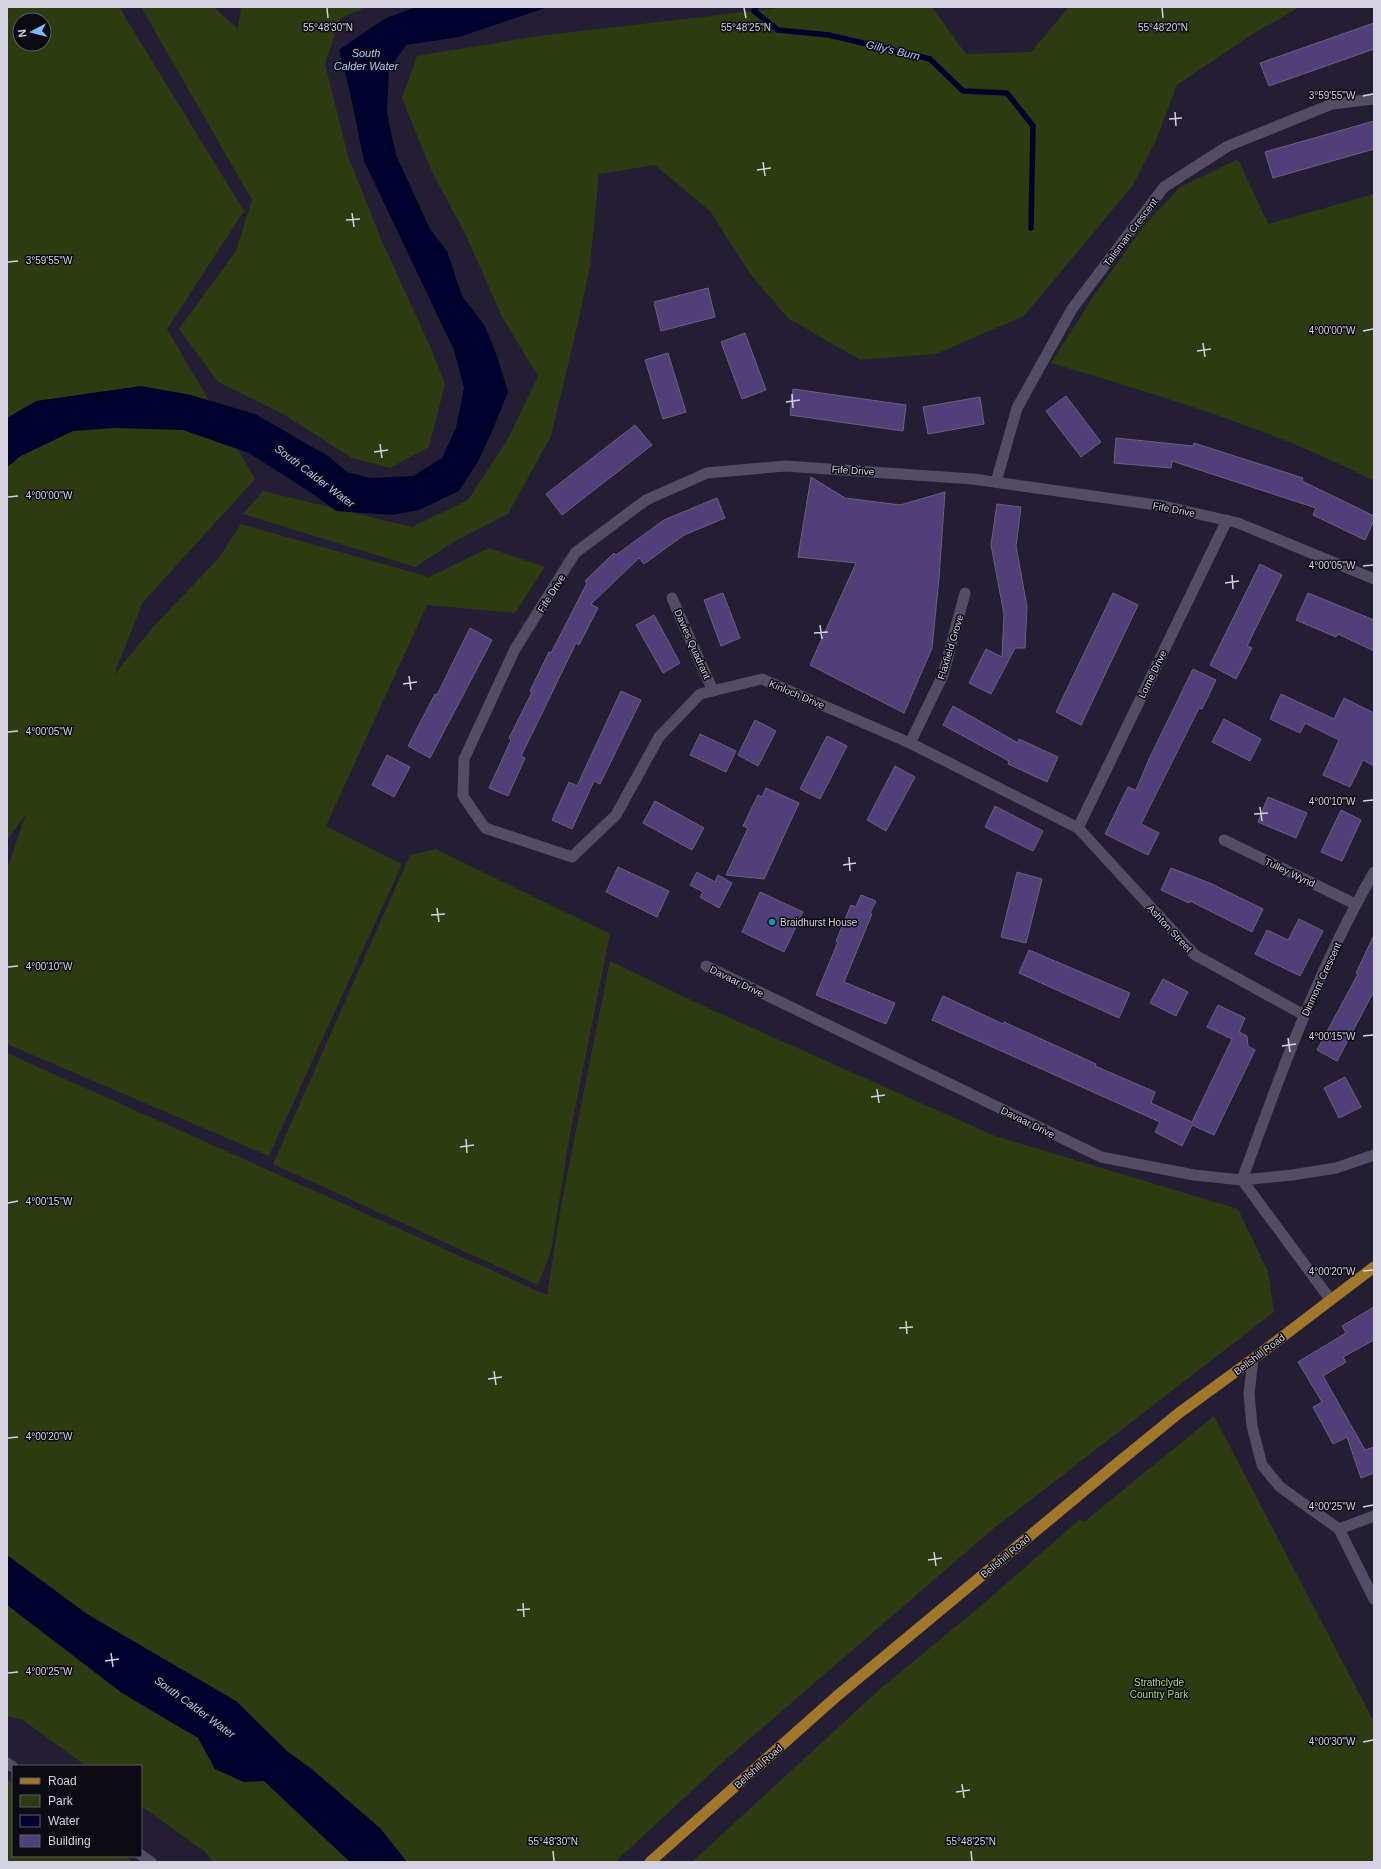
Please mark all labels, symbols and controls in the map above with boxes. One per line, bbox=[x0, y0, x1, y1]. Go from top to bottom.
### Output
north arrow bbox=[12, 12, 52, 52]
text: 55°48'30"N bbox=[303, 22, 353, 33]
text: 55°48'25"N bbox=[721, 22, 771, 33]
text: 55°48'20"N bbox=[1138, 22, 1188, 33]
text: N bbox=[16, 28, 29, 38]
water label: Gilly's Burn bbox=[865, 38, 921, 62]
water label: South Calder Water bbox=[334, 47, 400, 72]
text: 3°59'55"W bbox=[1309, 90, 1356, 101]
street label: Talisman Crescent bbox=[1101, 196, 1160, 268]
text: 3°59'55"W bbox=[26, 255, 73, 266]
text: 4°00'00"W bbox=[1309, 325, 1356, 336]
water label: South Calder Water bbox=[273, 442, 358, 511]
street label: Fife Drive bbox=[831, 464, 875, 478]
text: 4°00'00"W bbox=[26, 490, 73, 501]
street label: Fife Drive bbox=[1152, 500, 1196, 519]
text: 4°00'05"W bbox=[1309, 560, 1356, 571]
street label: Fife Drive bbox=[535, 572, 568, 614]
street label: Davies Quadrant bbox=[672, 608, 713, 681]
street label: Flaxfield Grove bbox=[935, 613, 966, 681]
street label: Lorne Drive bbox=[1136, 648, 1169, 700]
street label: Kinloch Drive bbox=[768, 678, 826, 711]
text: 4°00'05"W bbox=[26, 726, 73, 737]
text: 4°00'10"W bbox=[1309, 796, 1356, 807]
street label: Tulley Wynd bbox=[1263, 856, 1317, 889]
street label: Ashton Street bbox=[1145, 902, 1194, 954]
marker: Braidhurst House bbox=[767, 917, 777, 927]
place label: Braidhurst House bbox=[780, 917, 858, 928]
street label: Dinmont Crescent bbox=[1300, 940, 1343, 1018]
text: 4°00'10"W bbox=[26, 961, 73, 972]
street label: Davaar Drive bbox=[708, 964, 766, 999]
text: 4°00'15"W bbox=[1309, 1031, 1356, 1042]
street label: Davaar Drive bbox=[999, 1105, 1057, 1140]
text: 4°00'15"W bbox=[26, 1196, 73, 1207]
text: 4°00'20"W bbox=[1309, 1266, 1356, 1277]
street label: Bellshill Road bbox=[1232, 1332, 1287, 1377]
text: 4°00'20"W bbox=[26, 1431, 73, 1442]
text: 4°00'25"W bbox=[1309, 1501, 1356, 1512]
street label: Bellshill Road bbox=[979, 1533, 1032, 1580]
text: 4°00'25"W bbox=[26, 1666, 73, 1677]
water label: South Calder Water bbox=[152, 1674, 239, 1741]
park label: Strathclyde Country Park bbox=[1130, 1677, 1189, 1700]
text: 4°00'30"W bbox=[1309, 1736, 1356, 1747]
street label: Bellshill Road bbox=[732, 1742, 785, 1791]
legend bbox=[12, 1765, 142, 1857]
text: Road bbox=[48, 1774, 77, 1788]
text: Park bbox=[48, 1794, 74, 1808]
text: Water bbox=[48, 1814, 80, 1828]
text: Building bbox=[48, 1834, 91, 1848]
text: 55°48'30"N bbox=[528, 1836, 578, 1847]
text: 55°48'25"N bbox=[946, 1836, 996, 1847]

